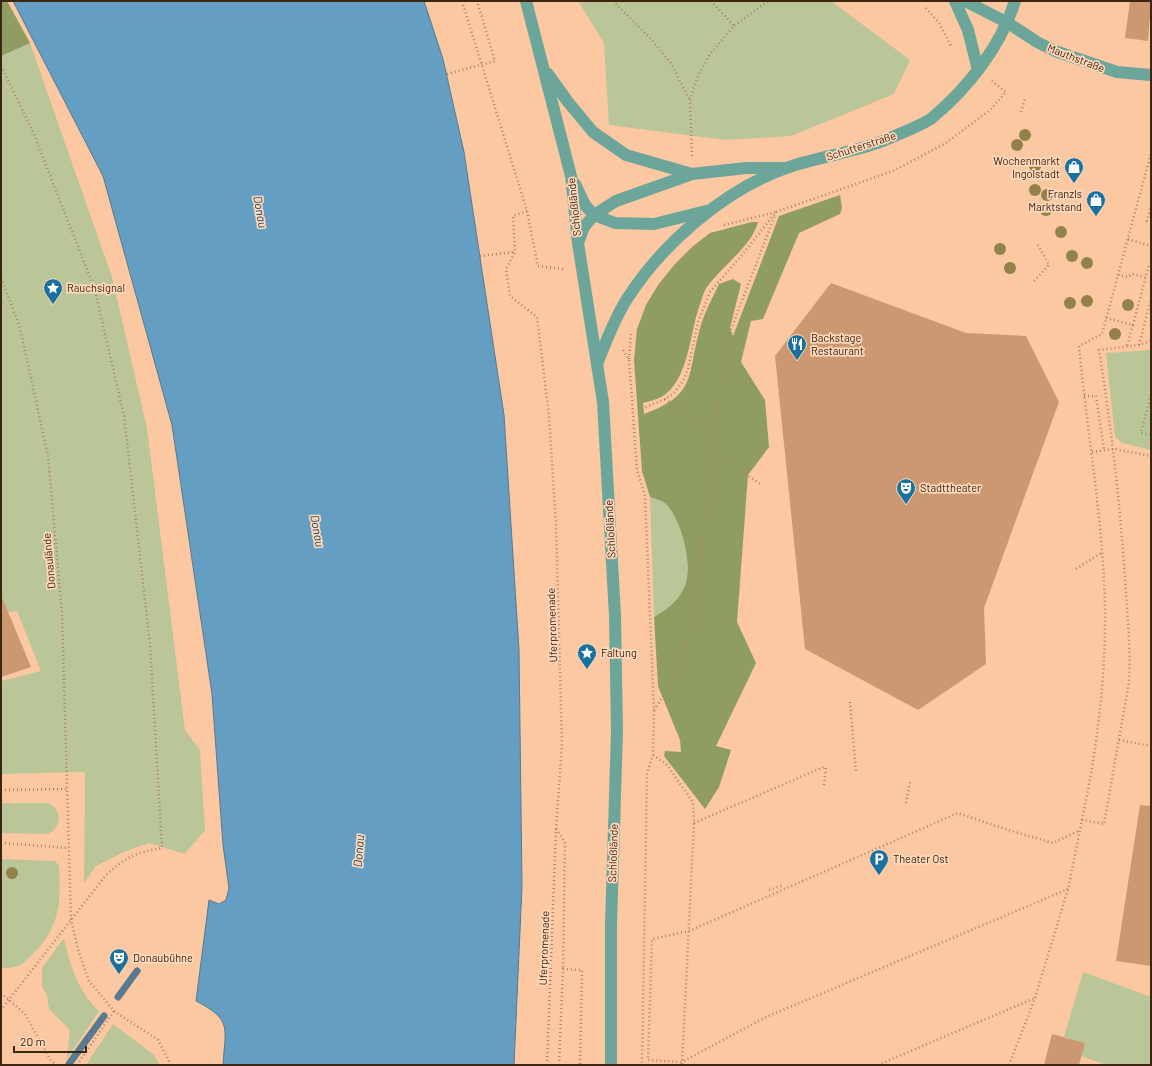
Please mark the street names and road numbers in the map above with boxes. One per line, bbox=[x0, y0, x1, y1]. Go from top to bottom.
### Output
street label: Mauthstraße bbox=[1046, 41, 1107, 74]
street label: Schutterstraße bbox=[824, 128, 897, 163]
street label: Schloßlände bbox=[564, 177, 583, 237]
street label: Schloßlände bbox=[601, 499, 618, 559]
street label: Donaulände bbox=[40, 532, 57, 590]
street label: Uferpromenade bbox=[544, 587, 559, 663]
street label: Schloßlände bbox=[605, 823, 620, 882]
street label: Uferpromenade bbox=[536, 910, 551, 986]

